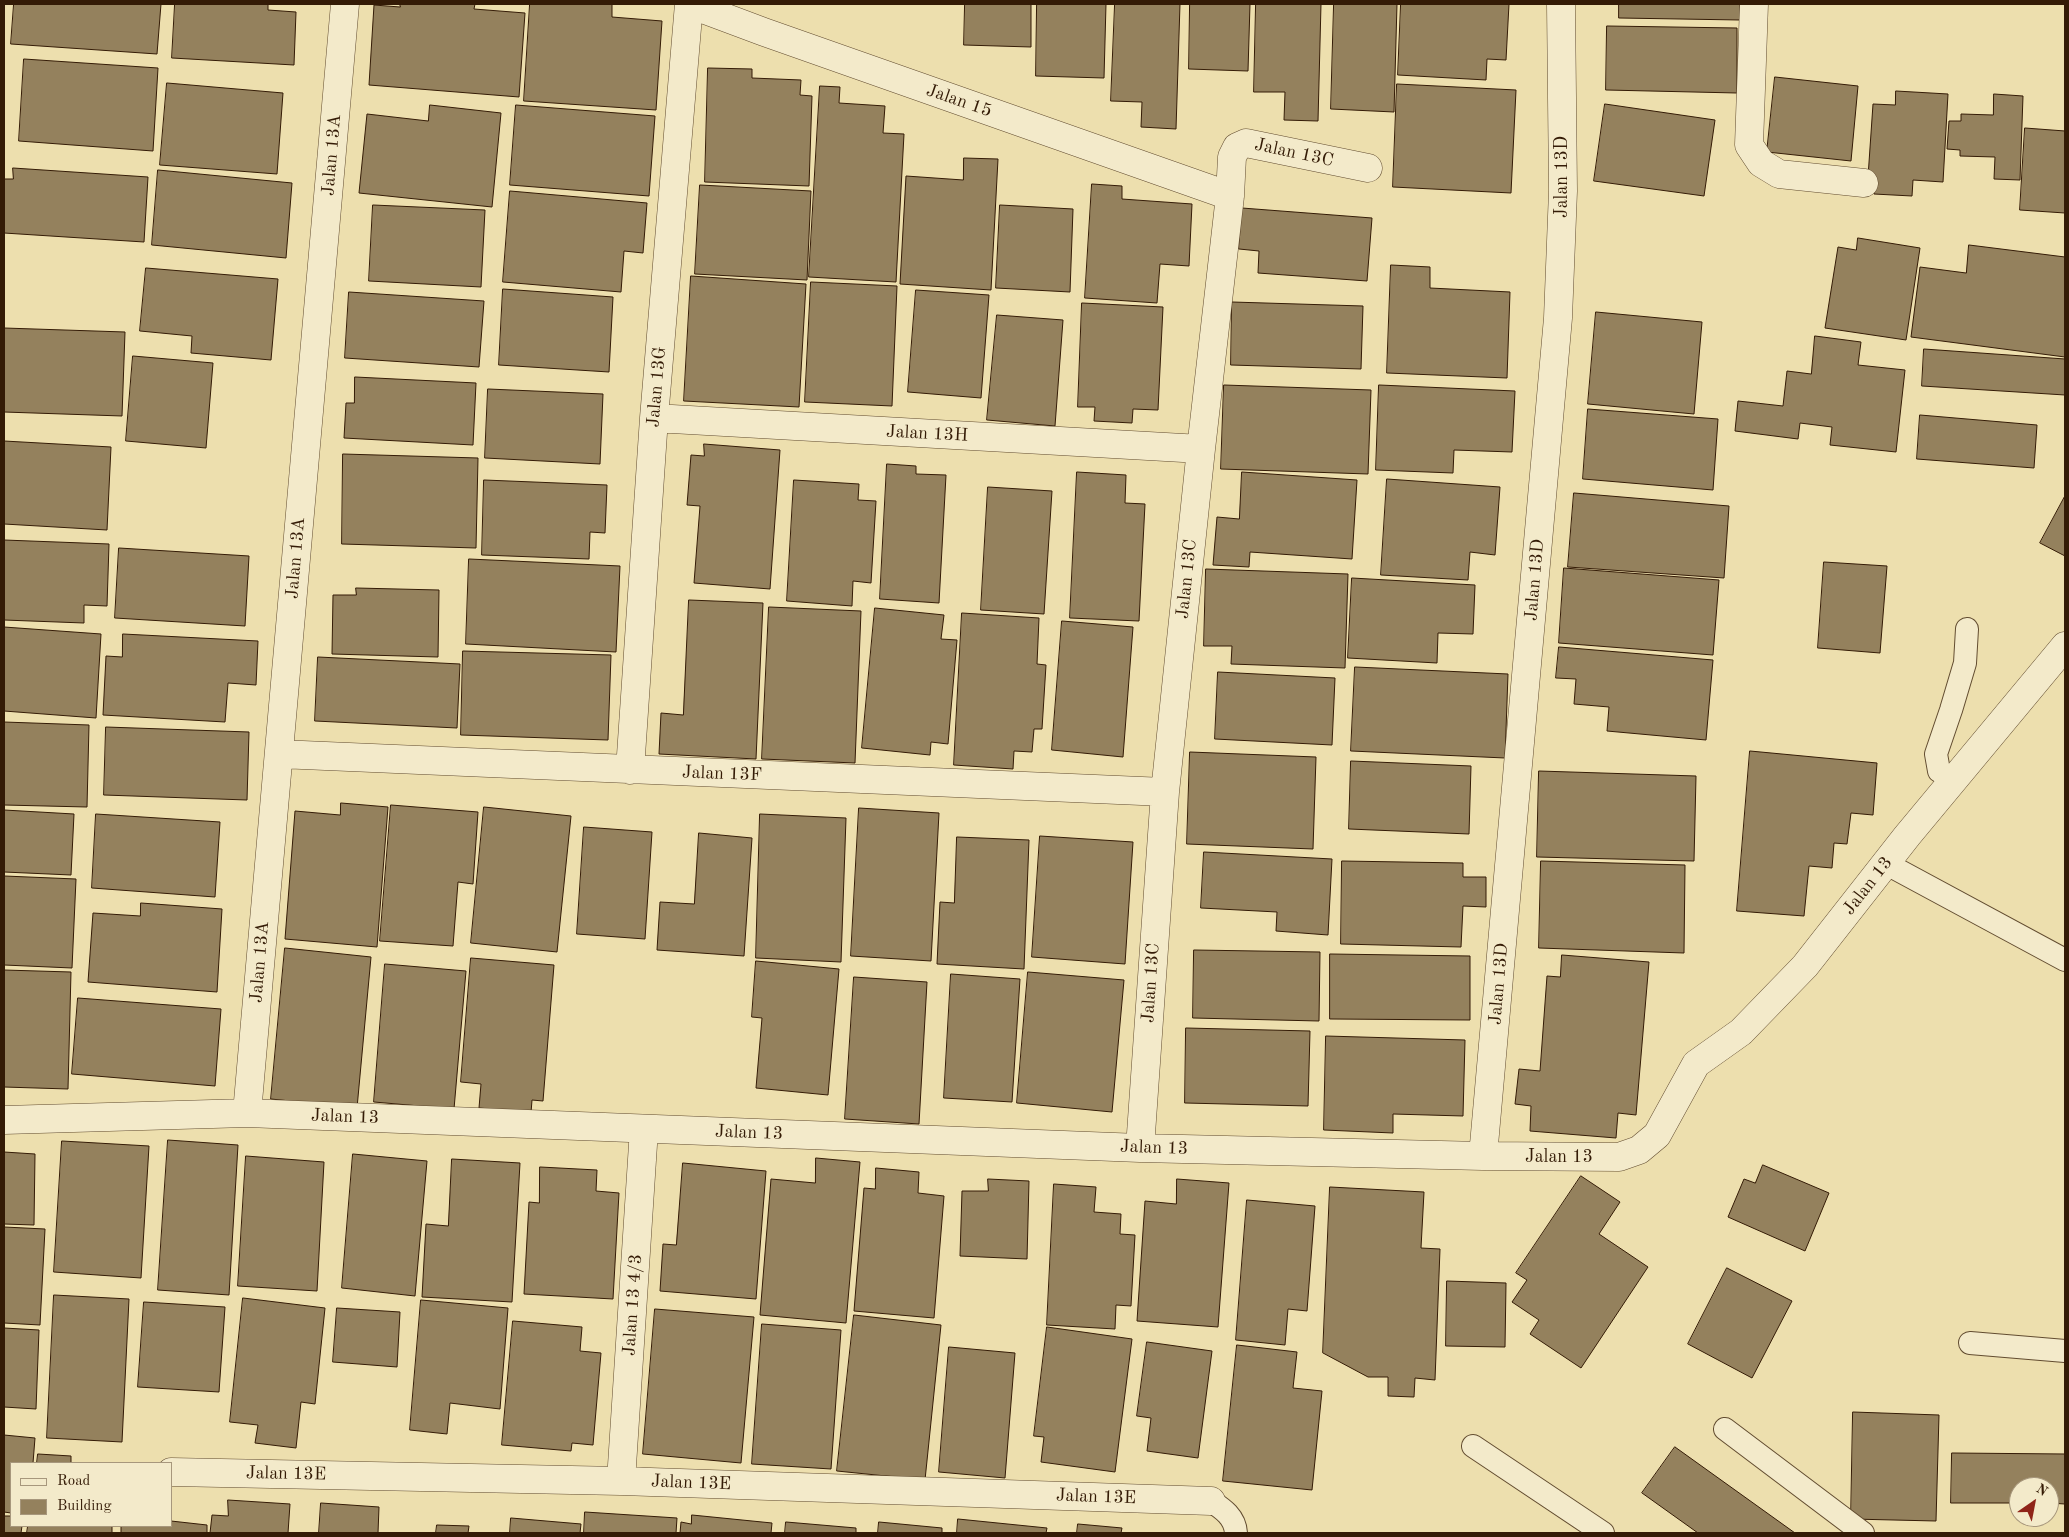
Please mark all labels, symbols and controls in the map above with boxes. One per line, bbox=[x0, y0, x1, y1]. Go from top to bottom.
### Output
street label: Jalan 15 bbox=[923, 80, 995, 122]
street label: Jalan 13A bbox=[318, 113, 346, 197]
street label: Jalan 13C bbox=[1253, 134, 1335, 172]
street label: Jalan 13D bbox=[1551, 136, 1573, 218]
street label: Jalan 13G bbox=[643, 346, 671, 428]
street label: Jalan 13H bbox=[885, 421, 969, 447]
street label: Jalan 13A bbox=[282, 516, 310, 600]
street label: Jalan 13C bbox=[1172, 538, 1202, 620]
street label: Jalan 13D bbox=[1521, 538, 1549, 622]
street label: Jalan 13F bbox=[682, 762, 762, 786]
street label: Jalan 13 bbox=[1839, 853, 1897, 919]
street label: Jalan 13A bbox=[246, 920, 274, 1004]
street label: Jalan 13C bbox=[1137, 942, 1165, 1024]
street label: Jalan 13D bbox=[1485, 942, 1513, 1026]
street label: Jalan 13 bbox=[311, 1105, 379, 1129]
street label: Jalan 13 bbox=[715, 1121, 783, 1145]
street label: Jalan 13 bbox=[1120, 1136, 1188, 1160]
street label: Jalan 13 bbox=[1525, 1146, 1593, 1168]
street label: Jalan 13 4/3 bbox=[619, 1253, 647, 1357]
legend bbox=[10, 1462, 172, 1527]
street label: Jalan 13E bbox=[246, 1462, 326, 1486]
street label: Jalan 13E bbox=[650, 1471, 732, 1495]
text: Road bbox=[57, 1474, 90, 1489]
north arrow bbox=[2009, 1477, 2059, 1527]
text: N bbox=[2033, 1481, 2050, 1499]
street label: Jalan 13E bbox=[1055, 1485, 1137, 1509]
text: Building bbox=[57, 1499, 112, 1514]

